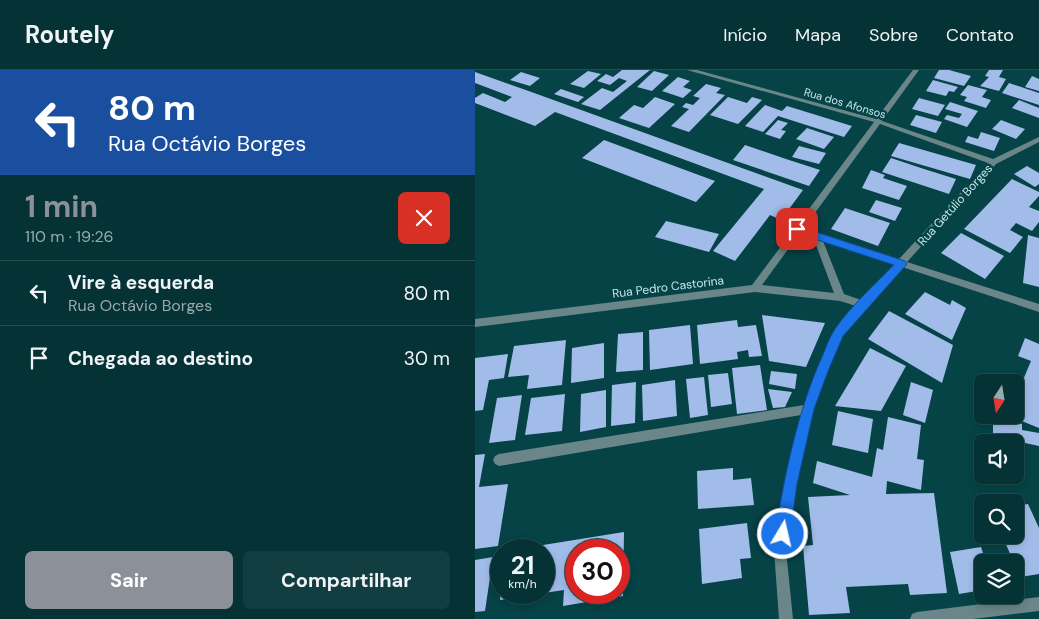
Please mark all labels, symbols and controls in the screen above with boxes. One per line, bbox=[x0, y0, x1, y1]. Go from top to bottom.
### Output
text: Routely bbox=[25, 19, 114, 50]
text: Início bbox=[723, 23, 767, 47]
text: Mapa bbox=[795, 23, 841, 47]
text: Sobre bbox=[869, 23, 918, 47]
text: Contato bbox=[946, 23, 1014, 47]
text: 80 m bbox=[108, 85, 196, 131]
street label: Rua dos Afonsos bbox=[802, 85, 888, 121]
icon: left bbox=[25, 90, 90, 155]
text: Rua Octávio Borges bbox=[108, 129, 306, 158]
street label: Rua Getúlio Borges bbox=[914, 161, 996, 249]
text: 1 min bbox=[25, 187, 98, 226]
button: close bbox=[398, 192, 450, 244]
pin bbox=[776, 208, 818, 250]
icon: arrive bbox=[783, 215, 811, 243]
text: 110 m · 19:26 bbox=[25, 226, 114, 247]
text: Vire à esquerda bbox=[68, 270, 214, 295]
street label: Rua Pedro Castorina bbox=[611, 272, 725, 302]
icon: left bbox=[25, 279, 53, 307]
text: 80 m bbox=[403, 281, 450, 306]
text: Rua Octávio Borges bbox=[68, 295, 212, 316]
icon: arrive bbox=[25, 344, 53, 372]
text: Chegada ao destino bbox=[68, 346, 253, 371]
text: 30 m bbox=[404, 346, 450, 371]
north arrow bbox=[974, 374, 1024, 424]
map controls bbox=[974, 374, 1024, 604]
button: sound bbox=[974, 434, 1024, 484]
button: search bbox=[974, 494, 1024, 544]
position arrow bbox=[756, 507, 808, 559]
speed limit sign: 30 bbox=[565, 539, 630, 604]
text: 21 bbox=[511, 549, 534, 582]
button: Sair bbox=[25, 551, 233, 609]
button: Compartilhar bbox=[243, 551, 450, 609]
button: layers bbox=[974, 554, 1024, 604]
text: km/h bbox=[508, 576, 537, 592]

